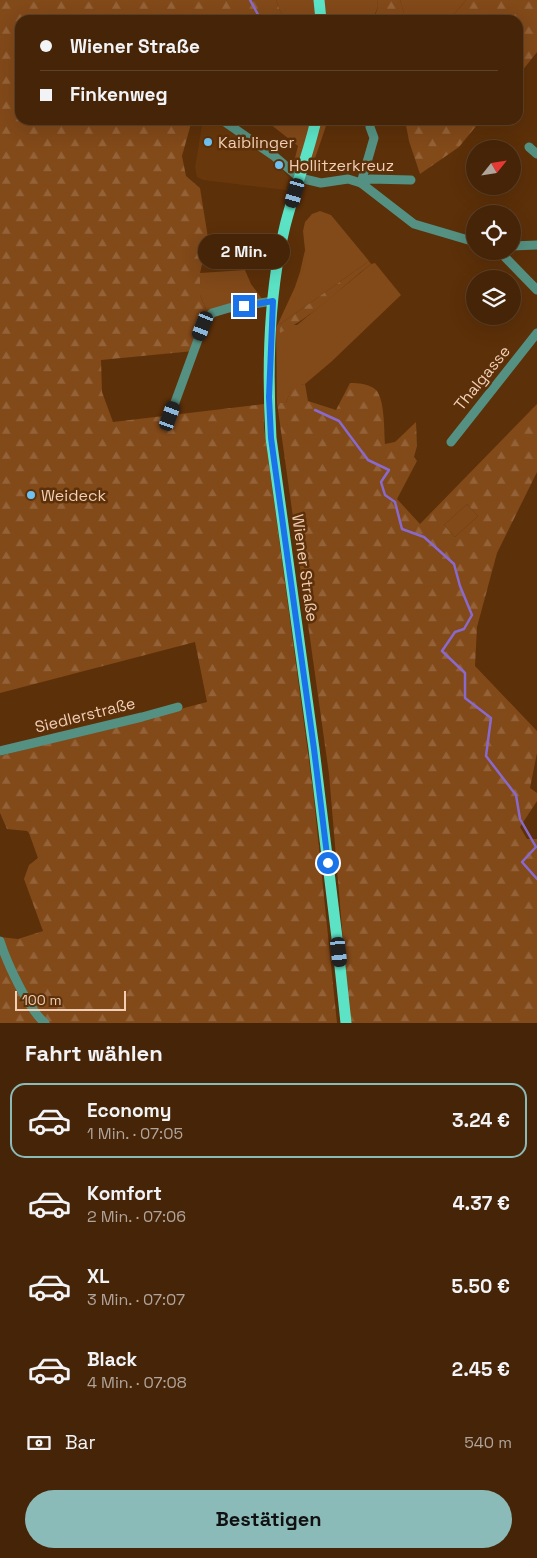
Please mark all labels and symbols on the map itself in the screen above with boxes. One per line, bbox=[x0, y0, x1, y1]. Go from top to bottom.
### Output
place label: Kaiblinger bbox=[218, 132, 295, 153]
marker: Kaiblinger bbox=[202, 136, 214, 148]
north arrow bbox=[466, 140, 521, 195]
place label: Hollitzerkreuz bbox=[289, 155, 394, 176]
marker: Hollitzerkreuz bbox=[273, 159, 285, 171]
car bbox=[283, 177, 306, 209]
callout: 2 Min. bbox=[198, 234, 290, 268]
route end bbox=[233, 295, 255, 317]
car bbox=[190, 309, 215, 343]
street label: Thalgasse bbox=[449, 341, 515, 415]
car bbox=[157, 399, 182, 433]
place label: Weideck bbox=[41, 485, 107, 506]
marker: Weideck bbox=[25, 489, 37, 501]
street label: Wiener Straße bbox=[287, 513, 323, 623]
street label: Siedlerstraße bbox=[33, 692, 137, 738]
route start bbox=[317, 852, 339, 874]
car bbox=[329, 936, 348, 968]
scale bar bbox=[15, 988, 126, 1011]

